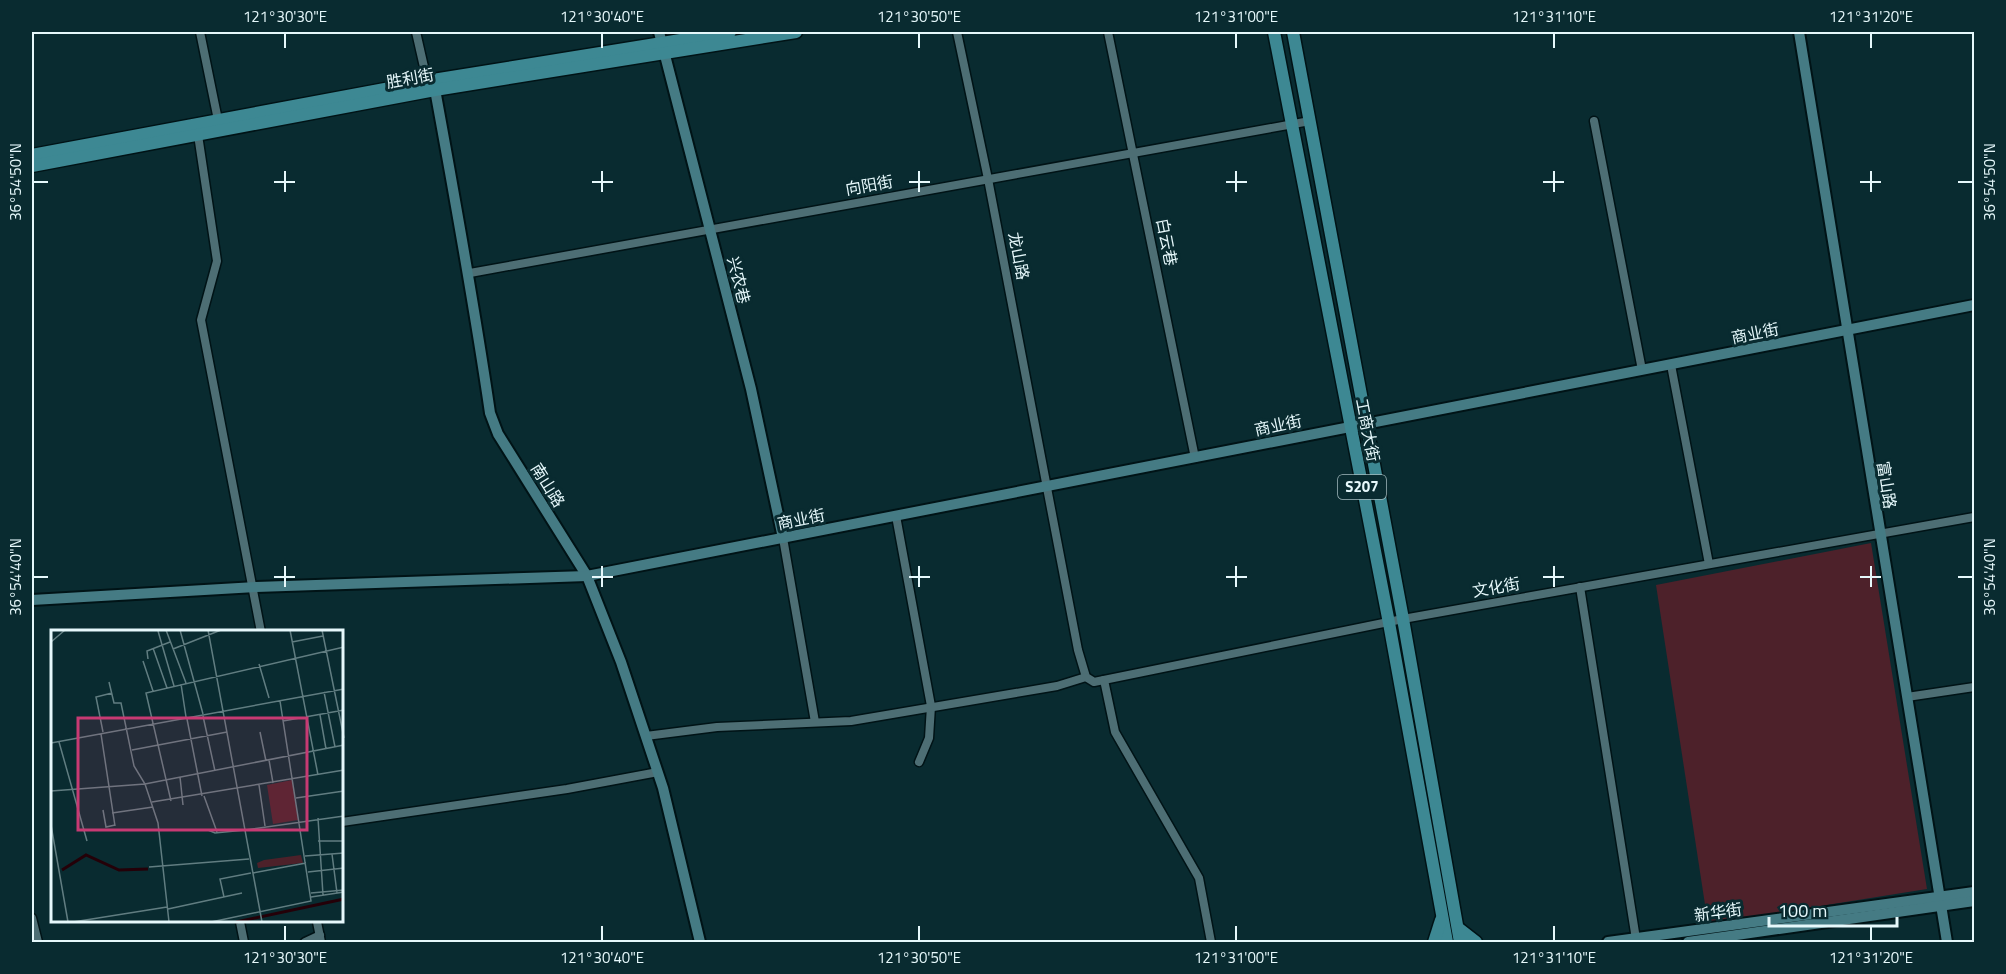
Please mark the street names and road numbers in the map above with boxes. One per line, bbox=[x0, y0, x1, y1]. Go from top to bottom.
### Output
street label: 胜利街 bbox=[384, 62, 436, 94]
street label: 向阳街 bbox=[843, 169, 895, 201]
street label: 白云巷 bbox=[1151, 216, 1183, 268]
street label: 龙山路 bbox=[1003, 230, 1035, 282]
street label: 兴农巷 bbox=[722, 254, 756, 306]
street label: 商业街 bbox=[1729, 317, 1781, 349]
street label: 工商大街 bbox=[1350, 396, 1386, 464]
street label: 商业街 bbox=[1252, 408, 1304, 442]
street label: 南山路 bbox=[525, 458, 571, 512]
street label: 富山路 bbox=[1871, 459, 1903, 511]
road number: S207 bbox=[1338, 475, 1386, 499]
street label: 商业街 bbox=[775, 503, 827, 535]
street label: 文化街 bbox=[1470, 571, 1522, 603]
street label: 新华街 bbox=[1693, 897, 1743, 927]

